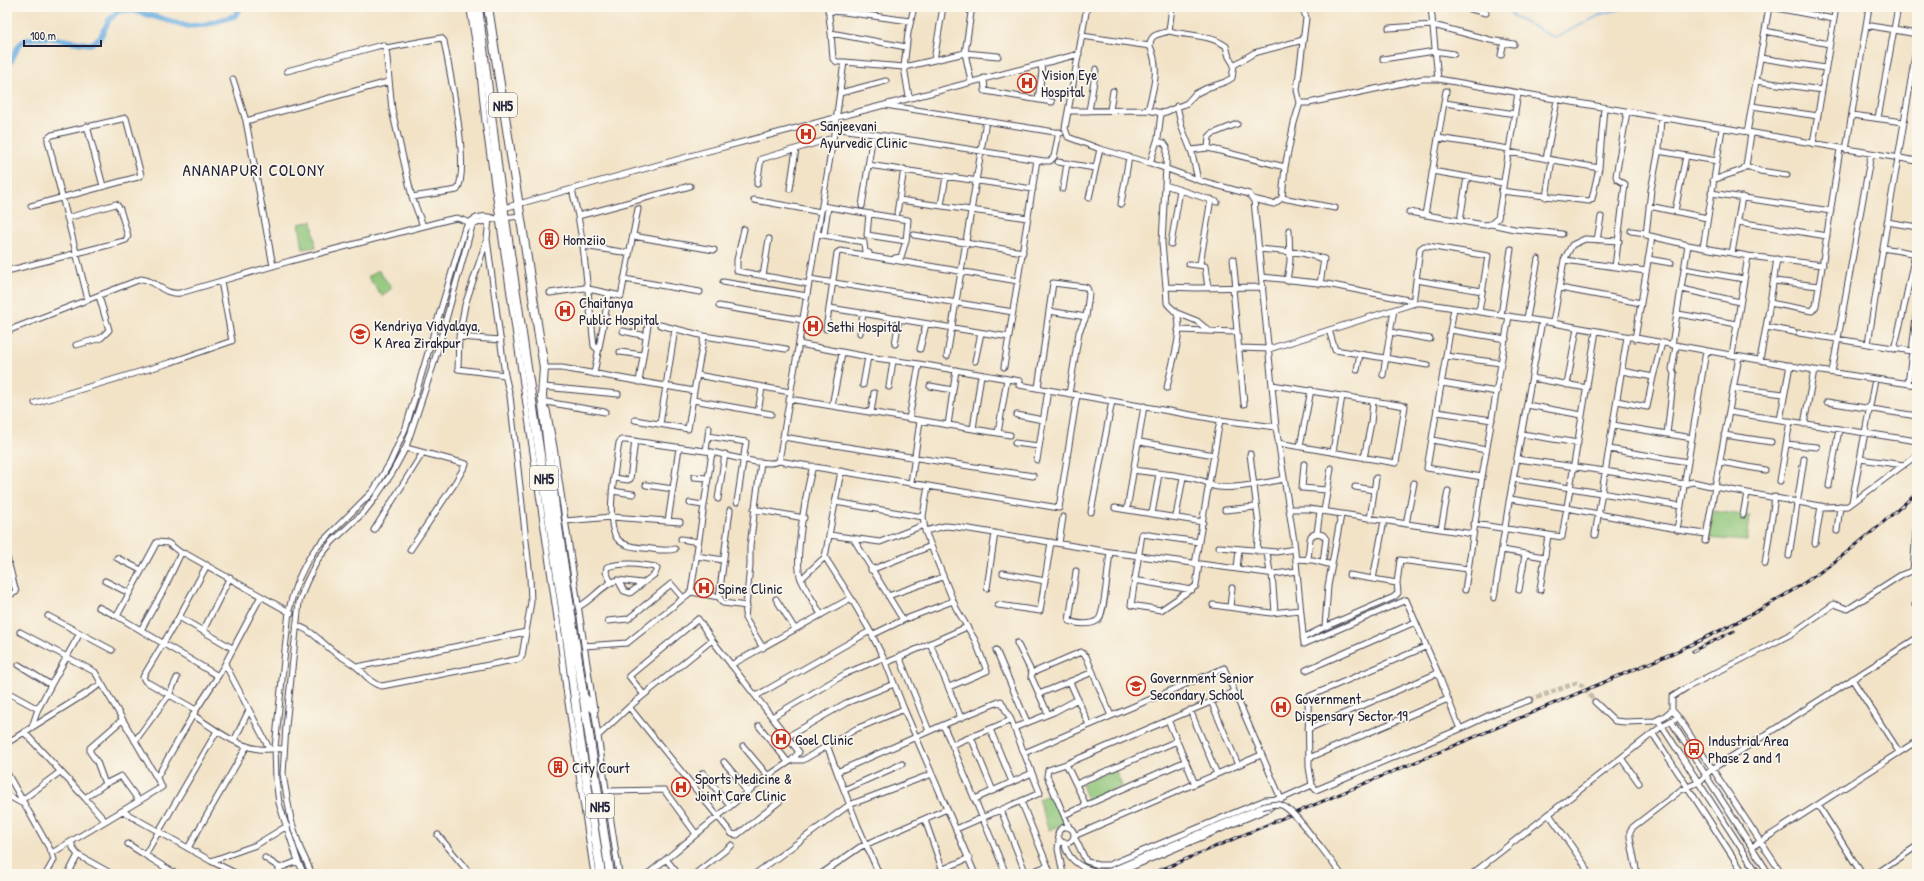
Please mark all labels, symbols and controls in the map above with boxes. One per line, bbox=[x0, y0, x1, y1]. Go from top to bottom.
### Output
scale bar bbox=[24, 22, 101, 48]
text: 100 m bbox=[30, 27, 56, 44]
place label: Vision Eye Hospital bbox=[1041, 64, 1097, 102]
hospital icon: Vision Eye Hospital bbox=[1016, 72, 1038, 94]
road number: NH5 bbox=[489, 93, 517, 117]
place label: Sanjeevani Ayurvedic Clinic bbox=[820, 115, 908, 153]
hospital icon: Sanjeevani Ayurvedic Clinic bbox=[795, 123, 817, 145]
district label: ANANAPURI COLONY bbox=[182, 158, 326, 181]
building icon: Homziio bbox=[538, 228, 560, 250]
place label: Homziio bbox=[563, 229, 605, 250]
place label: Chaitanya Public Hospital bbox=[579, 292, 659, 330]
hospital icon: Chaitanya Public Hospital bbox=[554, 300, 576, 322]
place label: Kendriya Vidyalaya, K Area Zirakpur bbox=[374, 315, 480, 353]
hospital icon: Sethi Hospital bbox=[802, 315, 824, 337]
place label: Sethi Hospital bbox=[827, 316, 902, 337]
school or university icon: Kendriya Vidyalaya, K Area Zirakpur bbox=[349, 323, 371, 345]
road number: NH5 bbox=[530, 466, 558, 490]
hospital icon: Spine Clinic bbox=[693, 577, 715, 599]
place label: Spine Clinic bbox=[718, 578, 783, 599]
place label: Government Senior Secondary School bbox=[1150, 667, 1254, 705]
school or university icon: Government Senior Secondary School bbox=[1125, 675, 1147, 697]
place label: Government Dispensary Sector 19 bbox=[1295, 688, 1408, 726]
hospital icon: Government Dispensary Sector 19 bbox=[1270, 696, 1292, 718]
hospital icon: Goel Clinic bbox=[770, 728, 792, 750]
place label: Goel Clinic bbox=[795, 729, 853, 750]
place label: Industrial Area Phase 2 and 1 bbox=[1708, 730, 1789, 768]
bus stop icon: Industrial Area Phase 2 and 1 bbox=[1683, 738, 1705, 760]
building icon: City Court bbox=[547, 756, 569, 778]
place label: City Court bbox=[572, 757, 631, 778]
place label: Sports Medicine & Joint Care Clinic bbox=[695, 768, 792, 806]
hospital icon: Sports Medicine & Joint Care Clinic bbox=[670, 776, 692, 798]
road number: NH5 bbox=[586, 794, 614, 818]

